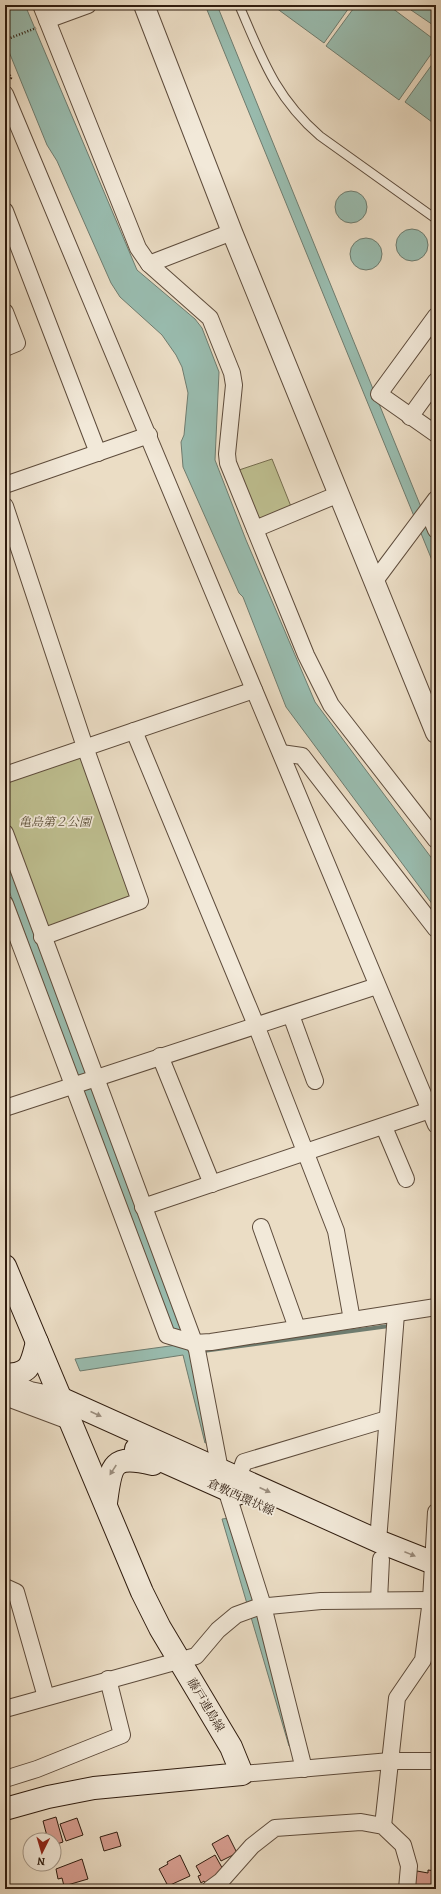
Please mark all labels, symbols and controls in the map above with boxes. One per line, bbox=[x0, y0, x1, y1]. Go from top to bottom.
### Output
park label: 亀島第２公園 bbox=[19, 814, 93, 830]
one-way arrow bbox=[90, 1412, 102, 1418]
one-way arrow bbox=[109, 1465, 116, 1476]
street label: 倉敷西環状線 bbox=[205, 1475, 277, 1519]
one-way arrow bbox=[260, 1488, 272, 1494]
one-way arrow bbox=[405, 1551, 417, 1557]
street label: 藤戸連島線 bbox=[184, 1675, 228, 1735]
north arrow bbox=[22, 1832, 62, 1872]
text: N bbox=[37, 1854, 46, 1869]

